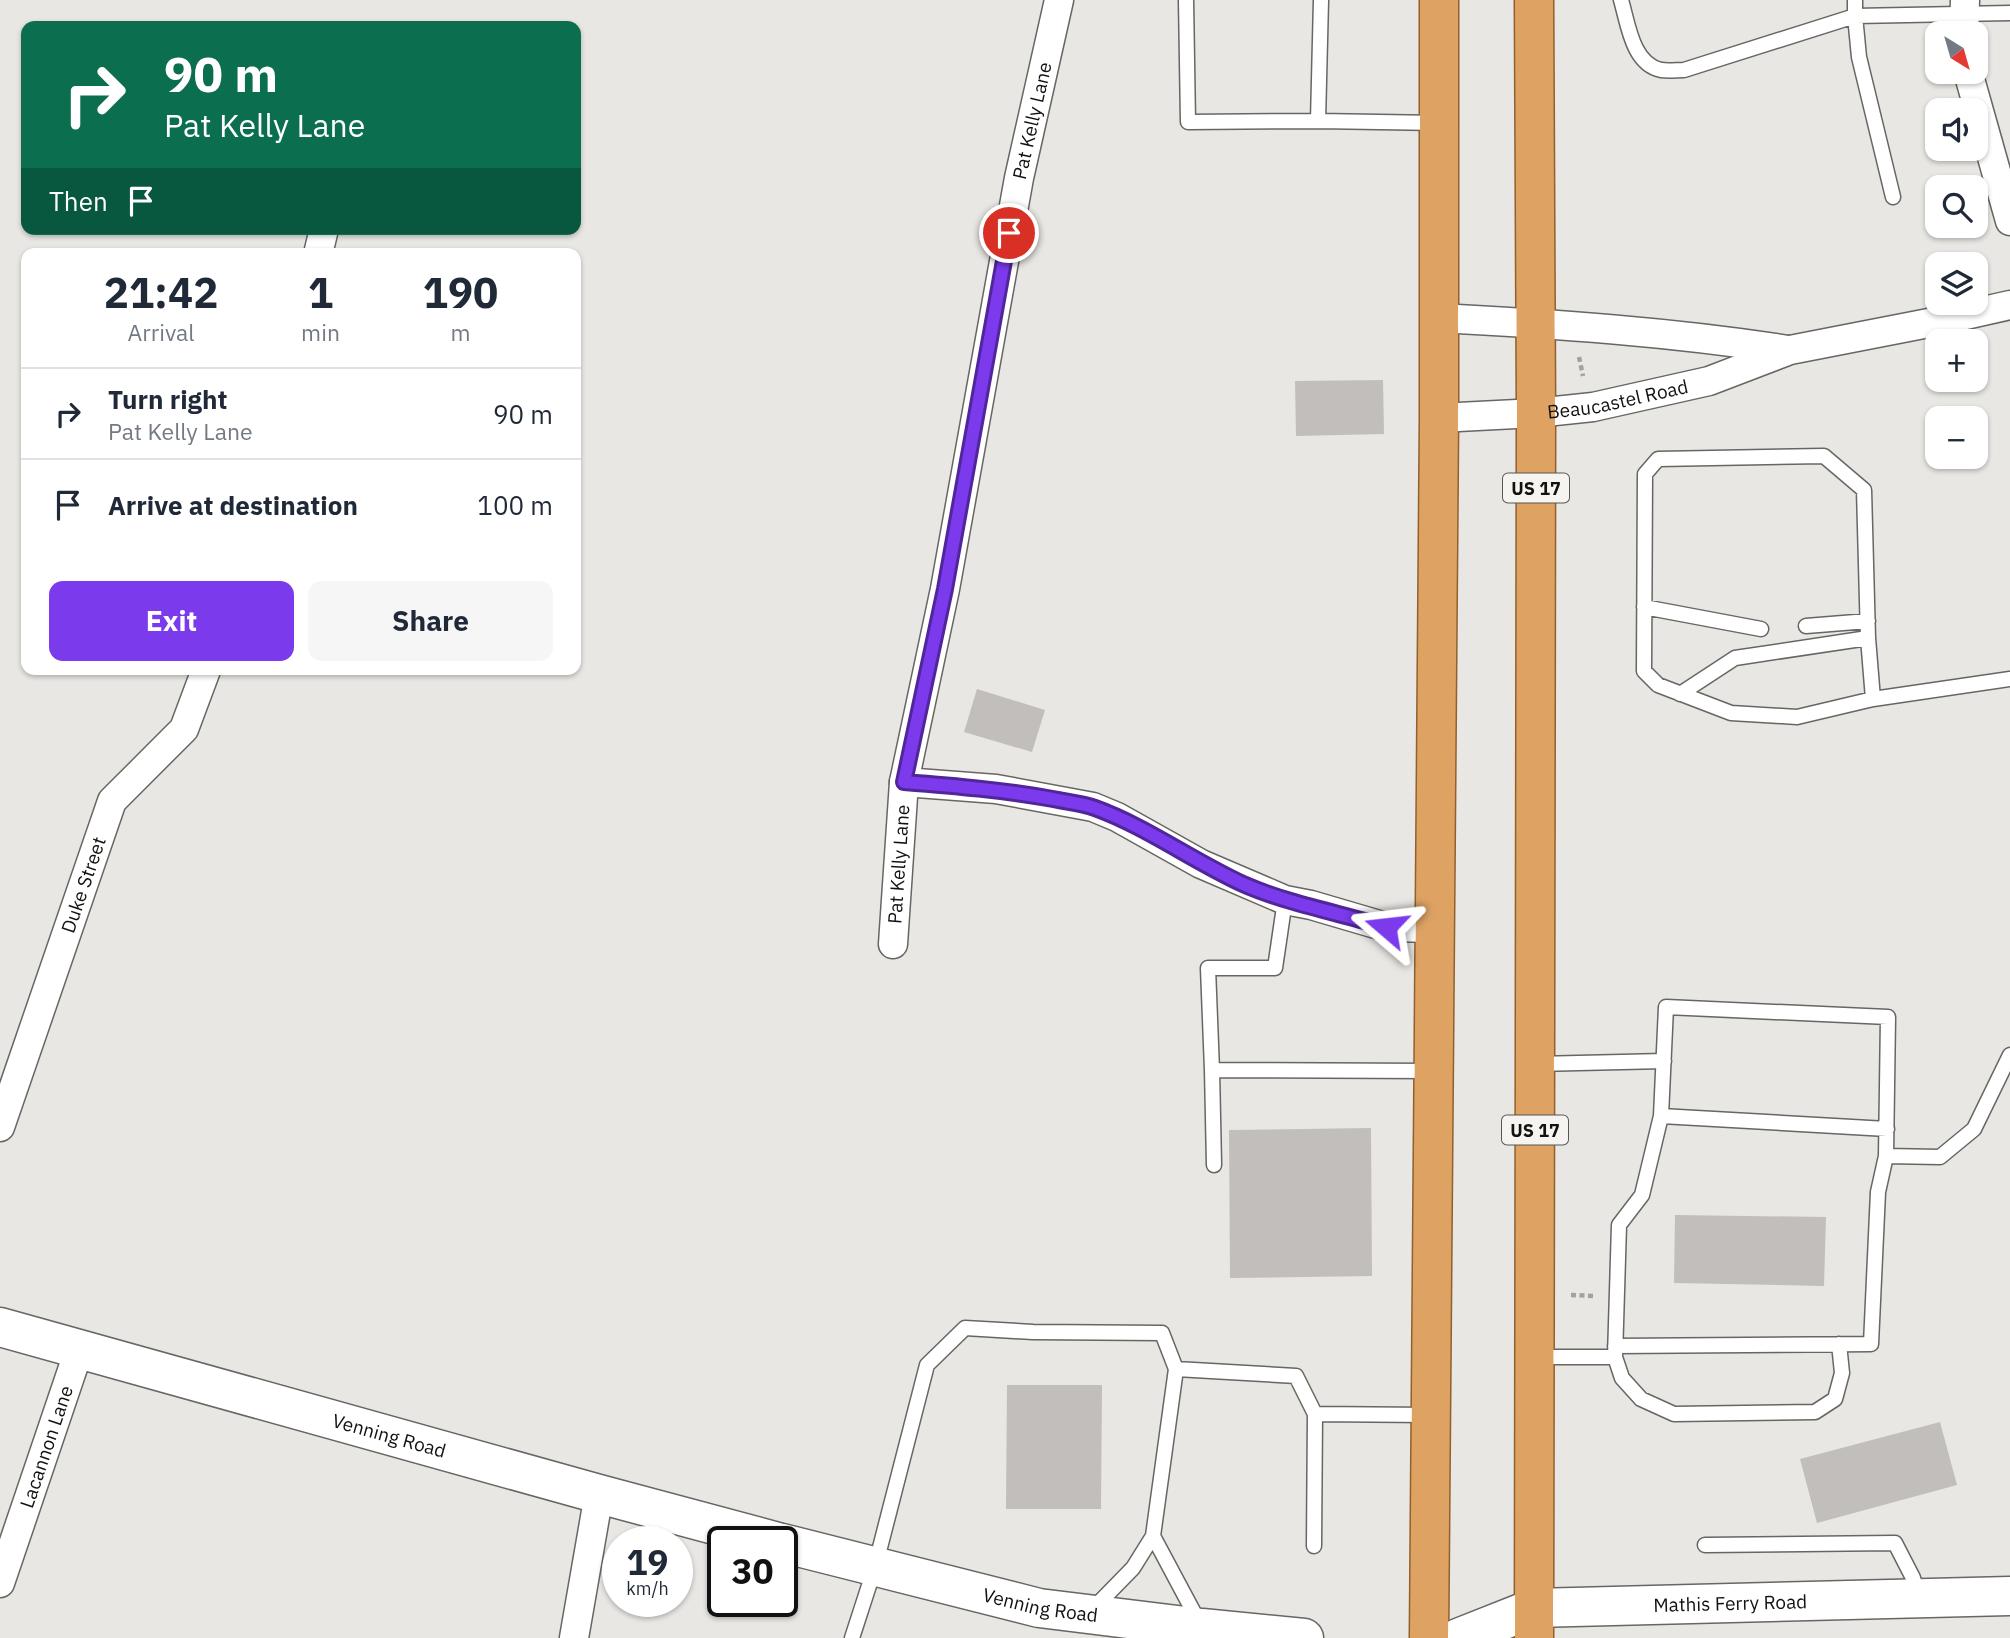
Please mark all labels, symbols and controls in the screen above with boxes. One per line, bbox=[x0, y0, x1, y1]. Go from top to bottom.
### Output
north arrow bbox=[1925, 21, 1988, 84]
map controls bbox=[1925, 21, 1988, 469]
text: 90 m bbox=[164, 42, 278, 105]
icon: right bbox=[49, 49, 140, 140]
street label: Pat Kelly Lane bbox=[1007, 60, 1057, 182]
button: sound bbox=[1925, 98, 1988, 161]
text: Pat Kelly Lane bbox=[164, 104, 365, 146]
button: search bbox=[1925, 175, 1988, 238]
icon: arrive bbox=[122, 182, 160, 220]
text: Then bbox=[49, 184, 108, 218]
pin bbox=[979, 203, 1039, 263]
icon: arrive bbox=[990, 214, 1028, 252]
button: layers bbox=[1925, 252, 1988, 315]
text: 21:42 bbox=[104, 265, 218, 320]
text: 1 bbox=[308, 265, 333, 320]
text: 190 bbox=[423, 265, 498, 320]
text: Arrival bbox=[128, 317, 195, 347]
text: min bbox=[301, 317, 340, 347]
text: m bbox=[450, 317, 471, 347]
button: + bbox=[1925, 329, 1988, 392]
street label: Beaucastel Road bbox=[1546, 374, 1690, 424]
text: Turn right bbox=[108, 382, 227, 416]
icon: right bbox=[49, 395, 87, 433]
text: 90 m bbox=[493, 397, 553, 431]
button: − bbox=[1925, 406, 1988, 469]
text: Pat Kelly Lane bbox=[108, 416, 253, 446]
road number: US 17 bbox=[1503, 474, 1569, 502]
icon: arrive bbox=[49, 486, 87, 524]
text: Arrive at destination bbox=[108, 488, 358, 522]
text: 100 m bbox=[477, 488, 553, 522]
button: Exit bbox=[49, 581, 294, 661]
button: Share bbox=[308, 581, 553, 661]
street label: Pat Kelly Lane bbox=[882, 804, 914, 925]
street label: Duke Street bbox=[56, 834, 111, 936]
position arrow bbox=[1349, 890, 1423, 964]
road number: US 17 bbox=[1502, 1115, 1568, 1144]
street label: Lacannon Lane bbox=[14, 1382, 78, 1511]
street label: Venning Road bbox=[330, 1408, 449, 1463]
speed limit sign: 30 bbox=[707, 1526, 798, 1617]
text: 19 bbox=[626, 1539, 669, 1585]
text: km/h bbox=[626, 1577, 669, 1600]
street label: Venning Road bbox=[980, 1582, 1099, 1627]
street label: Mathis Ferry Road bbox=[1653, 1589, 1808, 1617]

